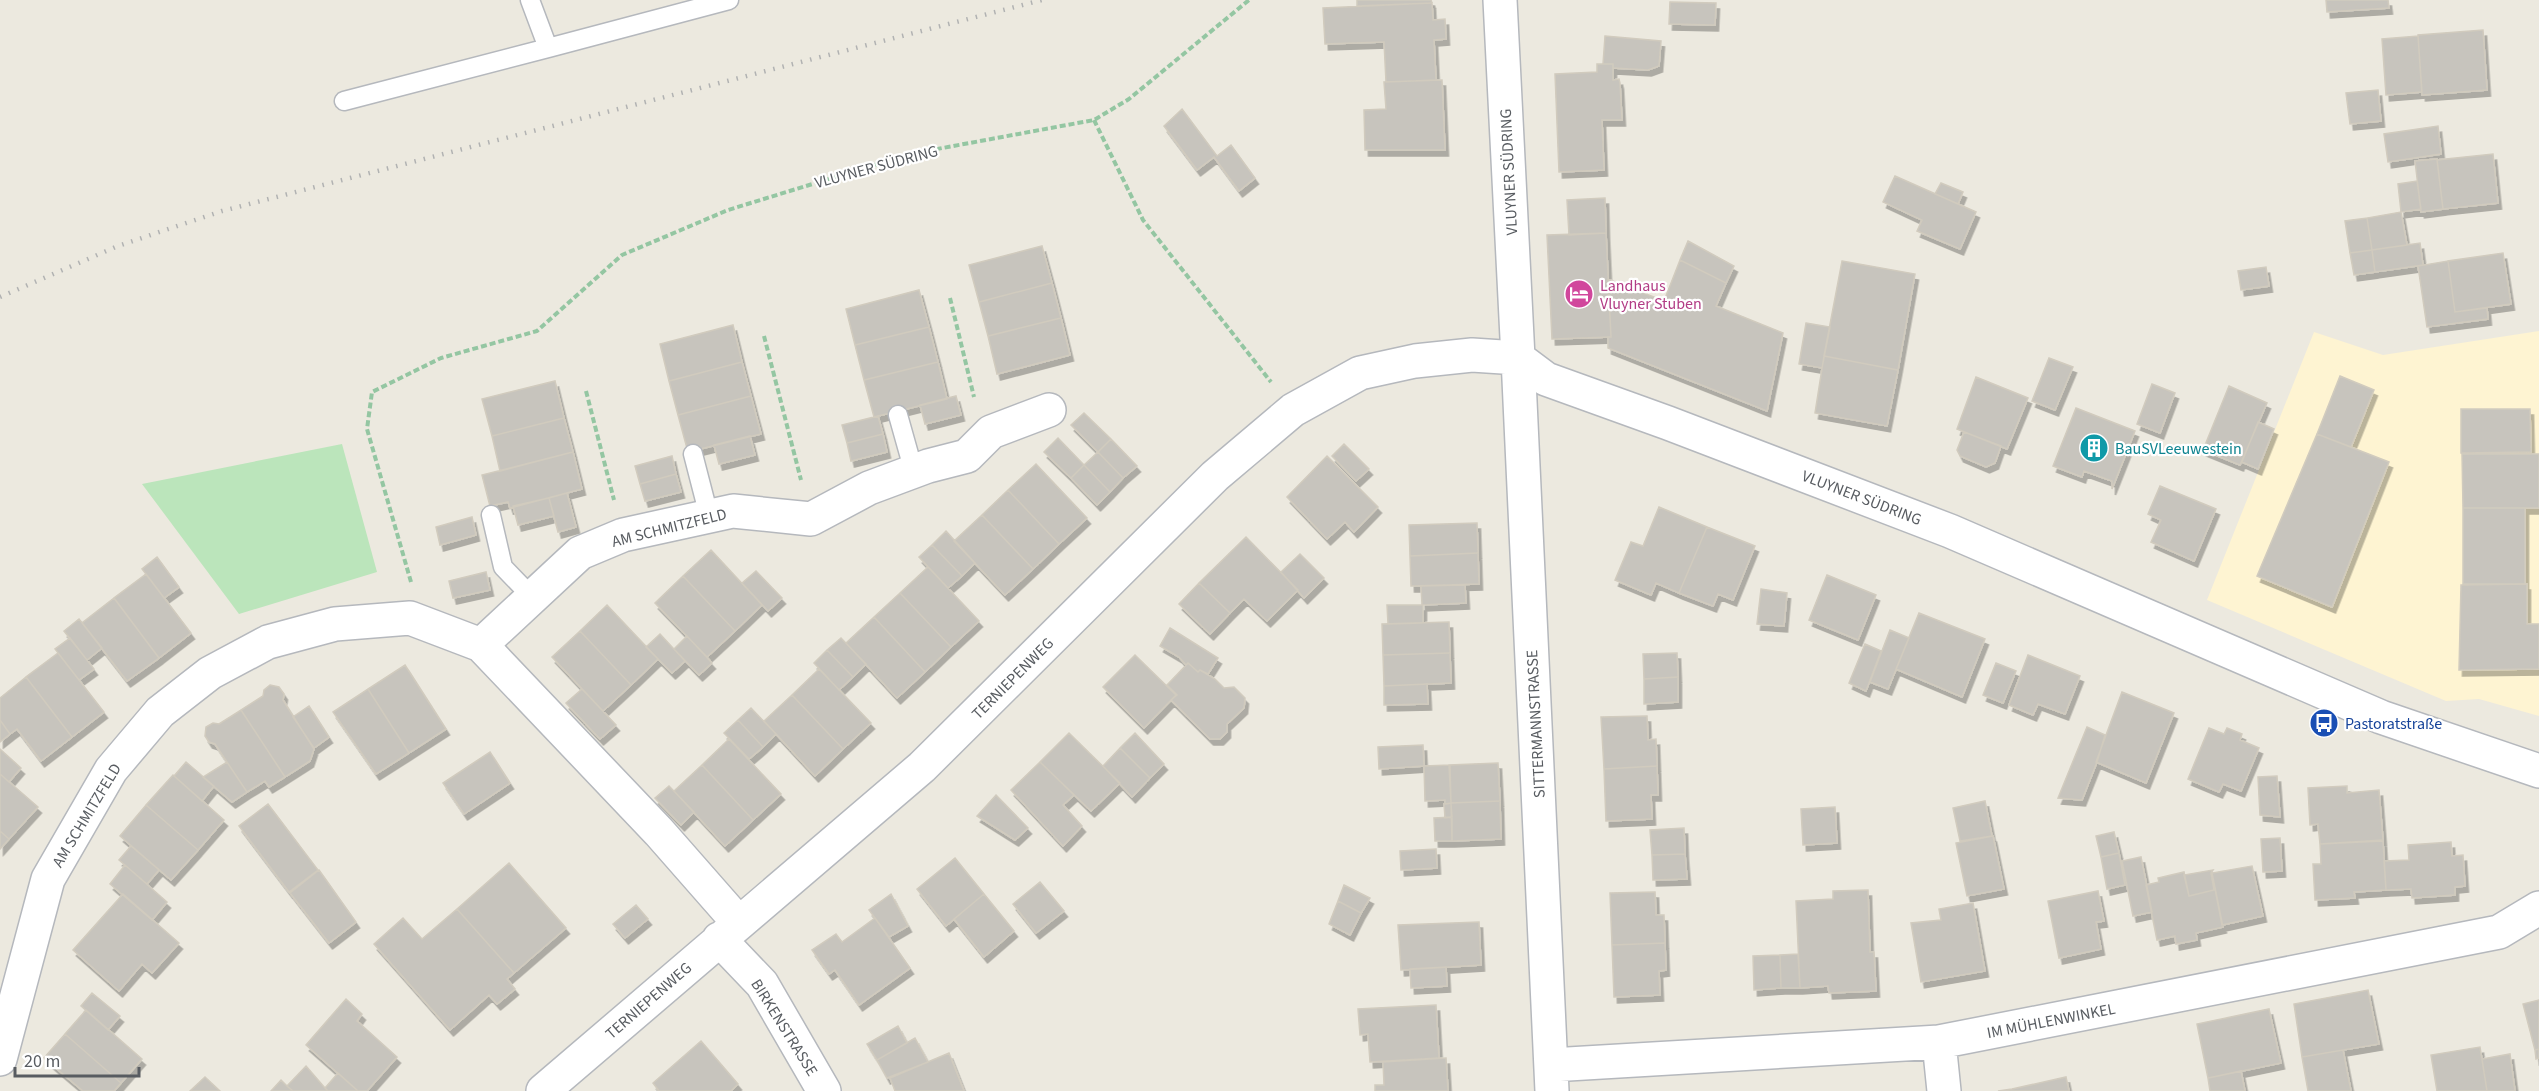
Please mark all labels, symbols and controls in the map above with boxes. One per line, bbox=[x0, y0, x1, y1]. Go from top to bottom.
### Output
street label: VLUYNER SÜDRING bbox=[1495, 108, 1523, 236]
street label: VLUYNER SÜDRING bbox=[812, 140, 940, 194]
place label: Landhaus Vluyner Stuben bbox=[1600, 275, 1702, 315]
hotel icon: Landhaus Vluyner Stuben bbox=[1563, 278, 1595, 310]
building icon: BauSVLeeuwestein bbox=[2078, 432, 2110, 464]
place label: BauSVLeeuwestein bbox=[2115, 438, 2242, 460]
street label: VLUYNER SÜDRING bbox=[1799, 465, 1925, 531]
street label: AM SCHMITZFELD bbox=[609, 503, 729, 553]
street label: TERNIEPENWEG bbox=[967, 633, 1059, 725]
street label: SITTERMANNSTRASSE bbox=[1521, 649, 1551, 799]
bus stop icon: Pastoratstraße bbox=[2308, 707, 2340, 739]
place label: Pastoratstraße bbox=[2345, 713, 2442, 735]
street label: AM SCHMITZFELD bbox=[47, 759, 127, 872]
street label: TERNIEPENWEG bbox=[601, 957, 697, 1044]
street label: BIRKENSTRASSE bbox=[746, 975, 823, 1080]
street label: IM MÜHLENWINKEL bbox=[1985, 998, 2118, 1044]
scale bar bbox=[15, 1040, 140, 1078]
text: 20 m bbox=[24, 1049, 60, 1074]

